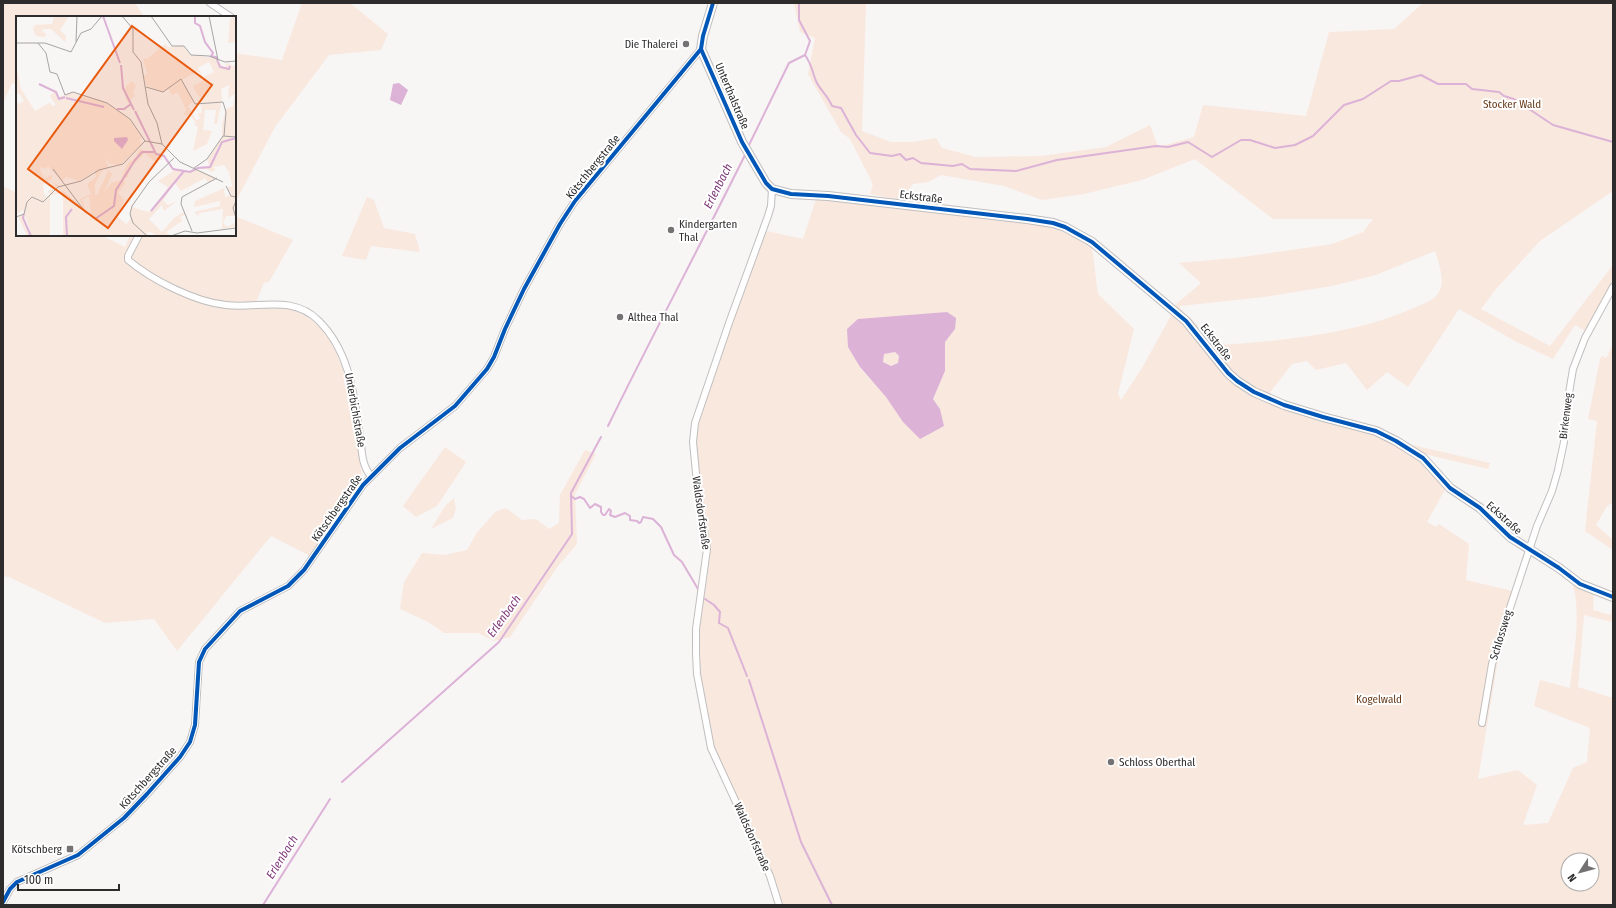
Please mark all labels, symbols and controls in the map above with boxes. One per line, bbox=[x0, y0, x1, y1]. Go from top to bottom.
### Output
inset map bbox=[16, 16, 236, 236]
place label: Die Thalerei bbox=[625, 38, 678, 51]
marker: Die Thalerei bbox=[681, 39, 691, 49]
street label: Unterthalstraße bbox=[712, 61, 752, 131]
park label: Stocker Wald bbox=[1483, 98, 1541, 111]
street label: Kötschbergstraße bbox=[563, 132, 623, 202]
water label: Erlenbach bbox=[701, 161, 735, 211]
street label: Eckstraße bbox=[899, 188, 943, 206]
place label: Kindergarten Thal bbox=[679, 218, 737, 244]
marker: Kindergarten Thal bbox=[666, 225, 676, 235]
place label: Althea Thal bbox=[628, 311, 679, 324]
marker: Althea Thal bbox=[615, 312, 625, 322]
street label: Eckstraße bbox=[1198, 321, 1234, 363]
street label: Unterbichlstraße bbox=[342, 372, 368, 448]
street label: Birkenweg bbox=[1557, 391, 1575, 440]
street label: Kötschbergstraße bbox=[309, 472, 365, 544]
street label: Waldsdorfstraße bbox=[689, 475, 713, 551]
street label: Eckstraße bbox=[1484, 499, 1524, 537]
water label: Erlenbach bbox=[484, 592, 524, 640]
street label: Schlossweg bbox=[1487, 608, 1515, 662]
park label: Kogelwald bbox=[1356, 693, 1402, 706]
street label: Kötschbergstraße bbox=[117, 744, 179, 812]
place label: Schloss Oberthal bbox=[1119, 756, 1195, 769]
marker: Schloss Oberthal bbox=[1106, 757, 1116, 767]
street label: Waldsdorfstraße bbox=[731, 801, 773, 873]
water label: Erlenbach bbox=[263, 833, 301, 881]
place label: Kötschberg bbox=[12, 843, 63, 856]
marker: Kötschberg bbox=[65, 844, 75, 854]
north arrow bbox=[1560, 852, 1600, 892]
scale bar bbox=[18, 866, 119, 892]
text: N bbox=[1565, 871, 1580, 884]
text: 100 m bbox=[24, 873, 53, 887]

